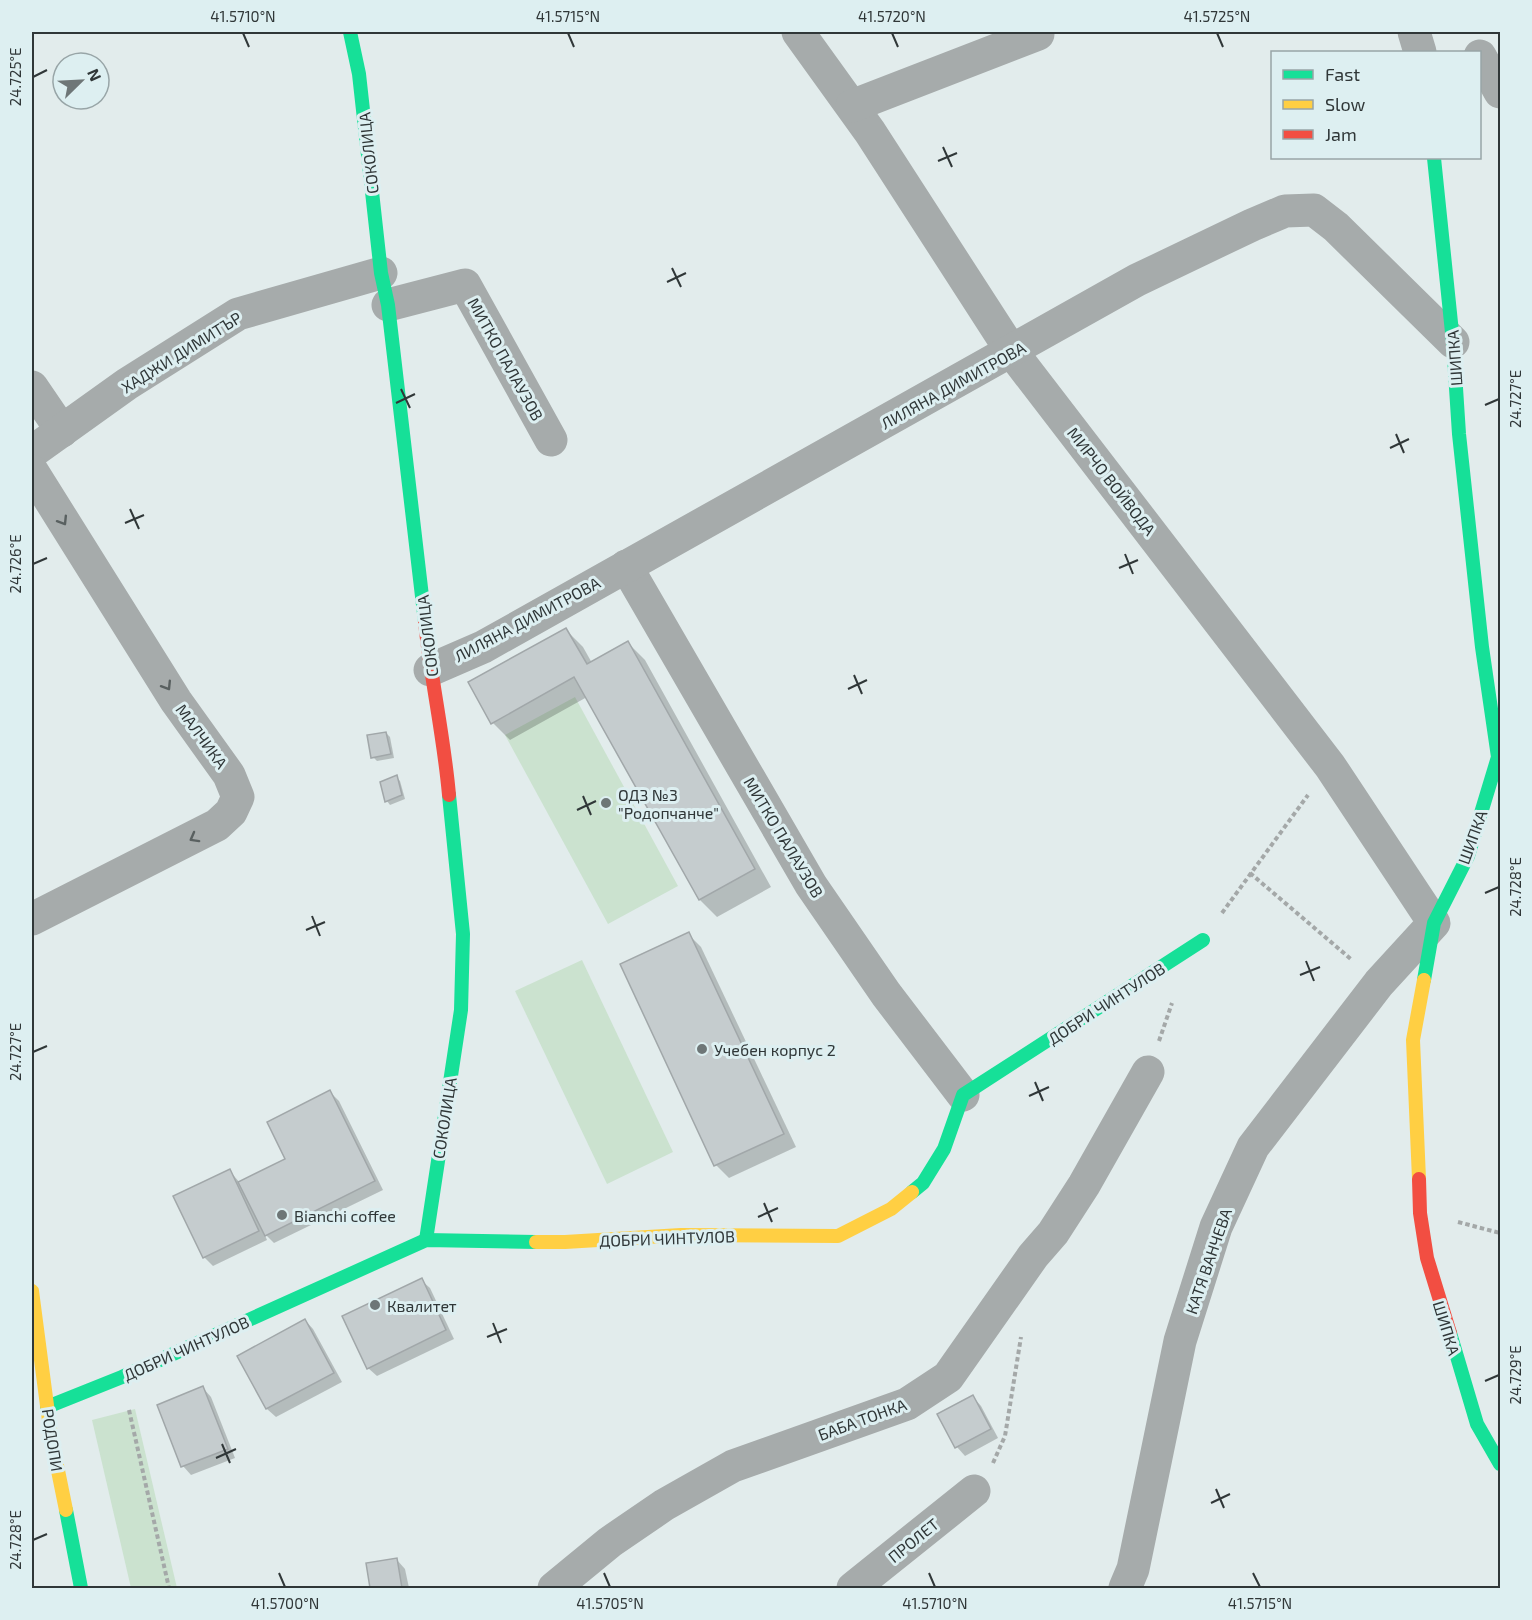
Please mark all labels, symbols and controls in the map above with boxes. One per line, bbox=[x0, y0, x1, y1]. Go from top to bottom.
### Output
text: 41.5710°N bbox=[210, 7, 276, 25]
text: 41.5715°N bbox=[536, 7, 600, 25]
text: 41.5720°N bbox=[858, 7, 926, 25]
text: 41.5725°N bbox=[1184, 7, 1250, 25]
text: 24.725°E bbox=[6, 48, 24, 106]
north arrow bbox=[51, 51, 111, 111]
legend bbox=[1271, 51, 1481, 159]
text: Fast bbox=[1325, 63, 1360, 85]
text: N bbox=[84, 66, 106, 84]
text: Slow bbox=[1325, 93, 1366, 115]
street label: СОКОЛИЦА bbox=[354, 111, 382, 195]
text: Jam bbox=[1325, 123, 1357, 145]
street label: МИТКО ПАЛАУЗОВ bbox=[464, 294, 548, 424]
street label: ХАДЖИ ДИМИТЪР bbox=[117, 307, 245, 397]
street label: ШИПКА bbox=[1443, 329, 1465, 387]
street label: ЛИЛЯНА ДИМИТРОВА bbox=[877, 337, 1029, 433]
text: 24.727°E bbox=[1506, 370, 1524, 428]
street label: МИРЧО ВОЙВОДА bbox=[1064, 423, 1160, 539]
one-way arrow bbox=[55, 515, 67, 525]
text: 24.726°E bbox=[6, 534, 24, 594]
street label: ЛИЛЯНА ДИМИТРОВА bbox=[451, 572, 603, 666]
street label: СОКОЛИЦА bbox=[413, 594, 441, 678]
one-way arrow bbox=[159, 680, 171, 690]
street label: МАЛЧИКА bbox=[172, 700, 232, 772]
street label: МИТКО ПАЛАУЗОВ bbox=[740, 773, 828, 901]
place label: ОДЗ №3 "Родопчанче" bbox=[618, 785, 719, 822]
marker: ОДЗ №3 "Родопчанче" bbox=[599, 796, 613, 810]
street label: ШИПКА bbox=[1453, 807, 1491, 867]
one-way arrow bbox=[190, 831, 200, 842]
text: 24.728°E bbox=[1506, 857, 1524, 917]
street label: ДОБРИ ЧИНТУЛОВ bbox=[1044, 958, 1168, 1048]
text: 24.727°E bbox=[6, 1023, 24, 1081]
place label: Учебен корпус 2 bbox=[714, 1040, 836, 1060]
marker: Учебен корпус 2 bbox=[695, 1042, 709, 1056]
street label: СОКОЛИЦА bbox=[428, 1076, 460, 1160]
place label: Bianchi coffee bbox=[294, 1206, 396, 1225]
street label: КАТЯ ВАНЧЕВА bbox=[1181, 1206, 1235, 1316]
marker: Bianchi coffee bbox=[275, 1208, 289, 1222]
street label: ДОБРИ ЧИНТУЛОВ bbox=[599, 1226, 735, 1250]
place label: Квалитет bbox=[387, 1296, 457, 1315]
marker: Квалитет bbox=[368, 1298, 382, 1312]
street label: ШИПКА bbox=[1430, 1298, 1464, 1358]
street label: ДОБРИ ЧИНТУЛОВ bbox=[120, 1312, 252, 1384]
text: 24.729°E bbox=[1506, 1345, 1524, 1405]
street label: БАБА ТОНКА bbox=[815, 1394, 909, 1444]
street label: РОДОПИ bbox=[39, 1407, 67, 1473]
text: 24.728°E bbox=[6, 1510, 24, 1570]
street label: ПРОЛЕТ bbox=[884, 1514, 942, 1566]
text: 41.5700°N bbox=[251, 1594, 319, 1612]
text: 41.5705°N bbox=[576, 1594, 644, 1612]
text: 41.5710°N bbox=[902, 1594, 968, 1612]
text: 41.5715°N bbox=[1228, 1594, 1292, 1612]

